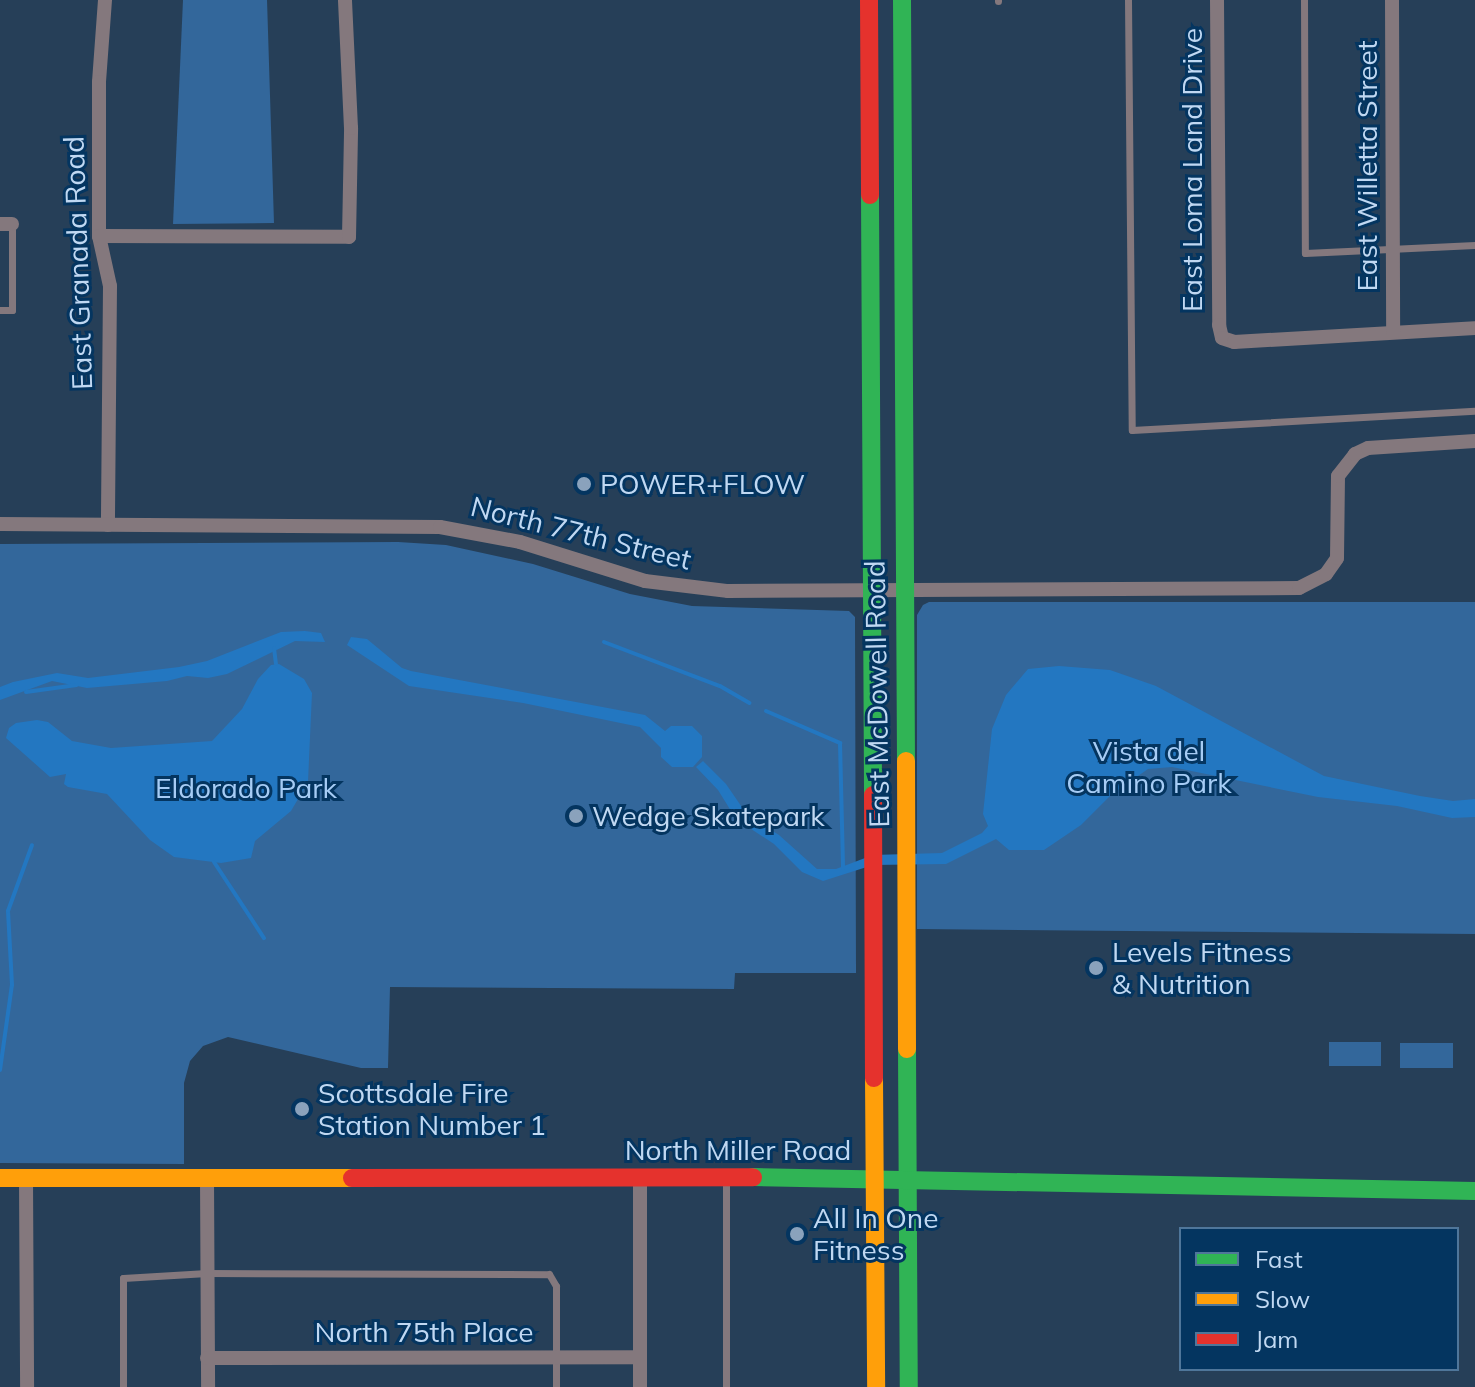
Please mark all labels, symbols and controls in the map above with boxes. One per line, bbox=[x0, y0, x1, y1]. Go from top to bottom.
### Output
street label: East Loma Land Drive bbox=[1175, 28, 1209, 312]
street label: East Willetta Street bbox=[1350, 40, 1384, 292]
street label: East Granada Road bbox=[57, 136, 99, 390]
place label: POWER+FLOW bbox=[600, 467, 805, 501]
marker: POWER+FLOW bbox=[575, 475, 593, 493]
street label: North 77th Street bbox=[467, 489, 695, 577]
street label: East McDowell Road bbox=[858, 560, 896, 828]
park label: Vista del Camino Park bbox=[1066, 734, 1232, 800]
park label: Eldorado Park bbox=[155, 771, 337, 805]
place label: Wedge Skatepark bbox=[592, 799, 825, 833]
marker: Wedge Skatepark bbox=[567, 807, 585, 825]
place label: Levels Fitness & Nutrition bbox=[1112, 935, 1292, 1001]
marker: Levels Fitness & Nutrition bbox=[1087, 959, 1105, 977]
place label: Scottsdale Fire Station Number 1 bbox=[318, 1076, 546, 1142]
marker: Scottsdale Fire Station Number 1 bbox=[293, 1100, 311, 1118]
street label: North Miller Road bbox=[625, 1133, 851, 1167]
place label: All In One Fitness bbox=[813, 1201, 938, 1267]
marker: All In One Fitness bbox=[788, 1225, 806, 1243]
legend bbox=[1179, 1227, 1459, 1371]
text: Fast bbox=[1255, 1244, 1303, 1274]
text: Slow bbox=[1255, 1284, 1310, 1314]
street label: North 75th Place bbox=[315, 1315, 533, 1349]
text: Jam bbox=[1255, 1324, 1298, 1354]

